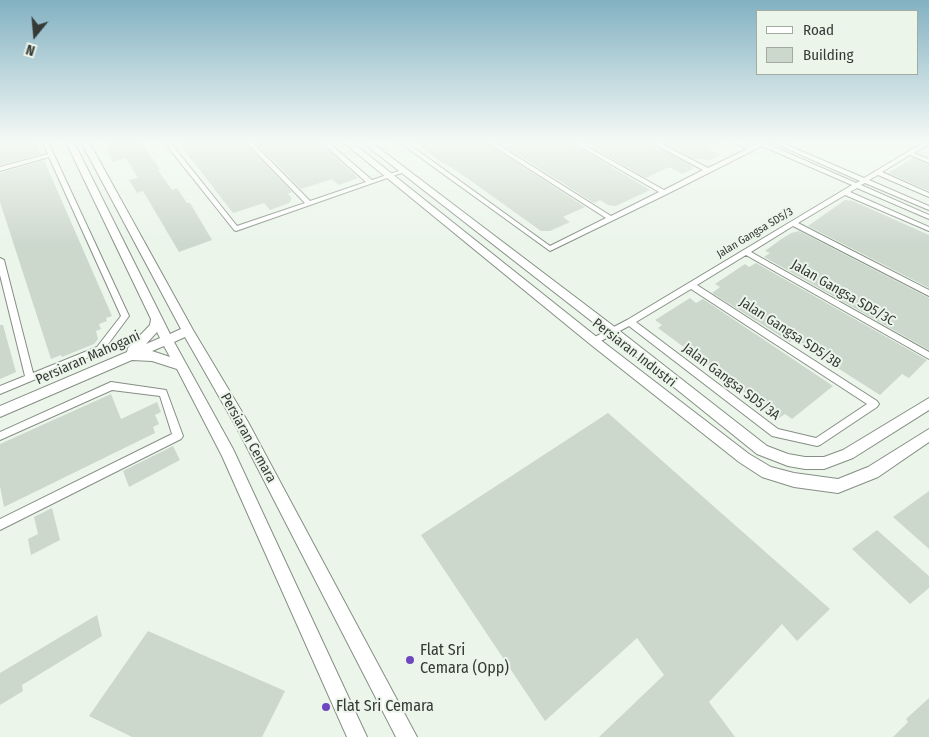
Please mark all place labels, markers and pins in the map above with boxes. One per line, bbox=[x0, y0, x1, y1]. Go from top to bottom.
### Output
place label: Flat Sri Cemara (Opp) bbox=[420, 641, 509, 679]
marker: Flat Sri Cemara (Opp) bbox=[404, 654, 416, 666]
place label: Flat Sri Cemara bbox=[336, 697, 434, 717]
marker: Flat Sri Cemara bbox=[320, 701, 332, 713]

